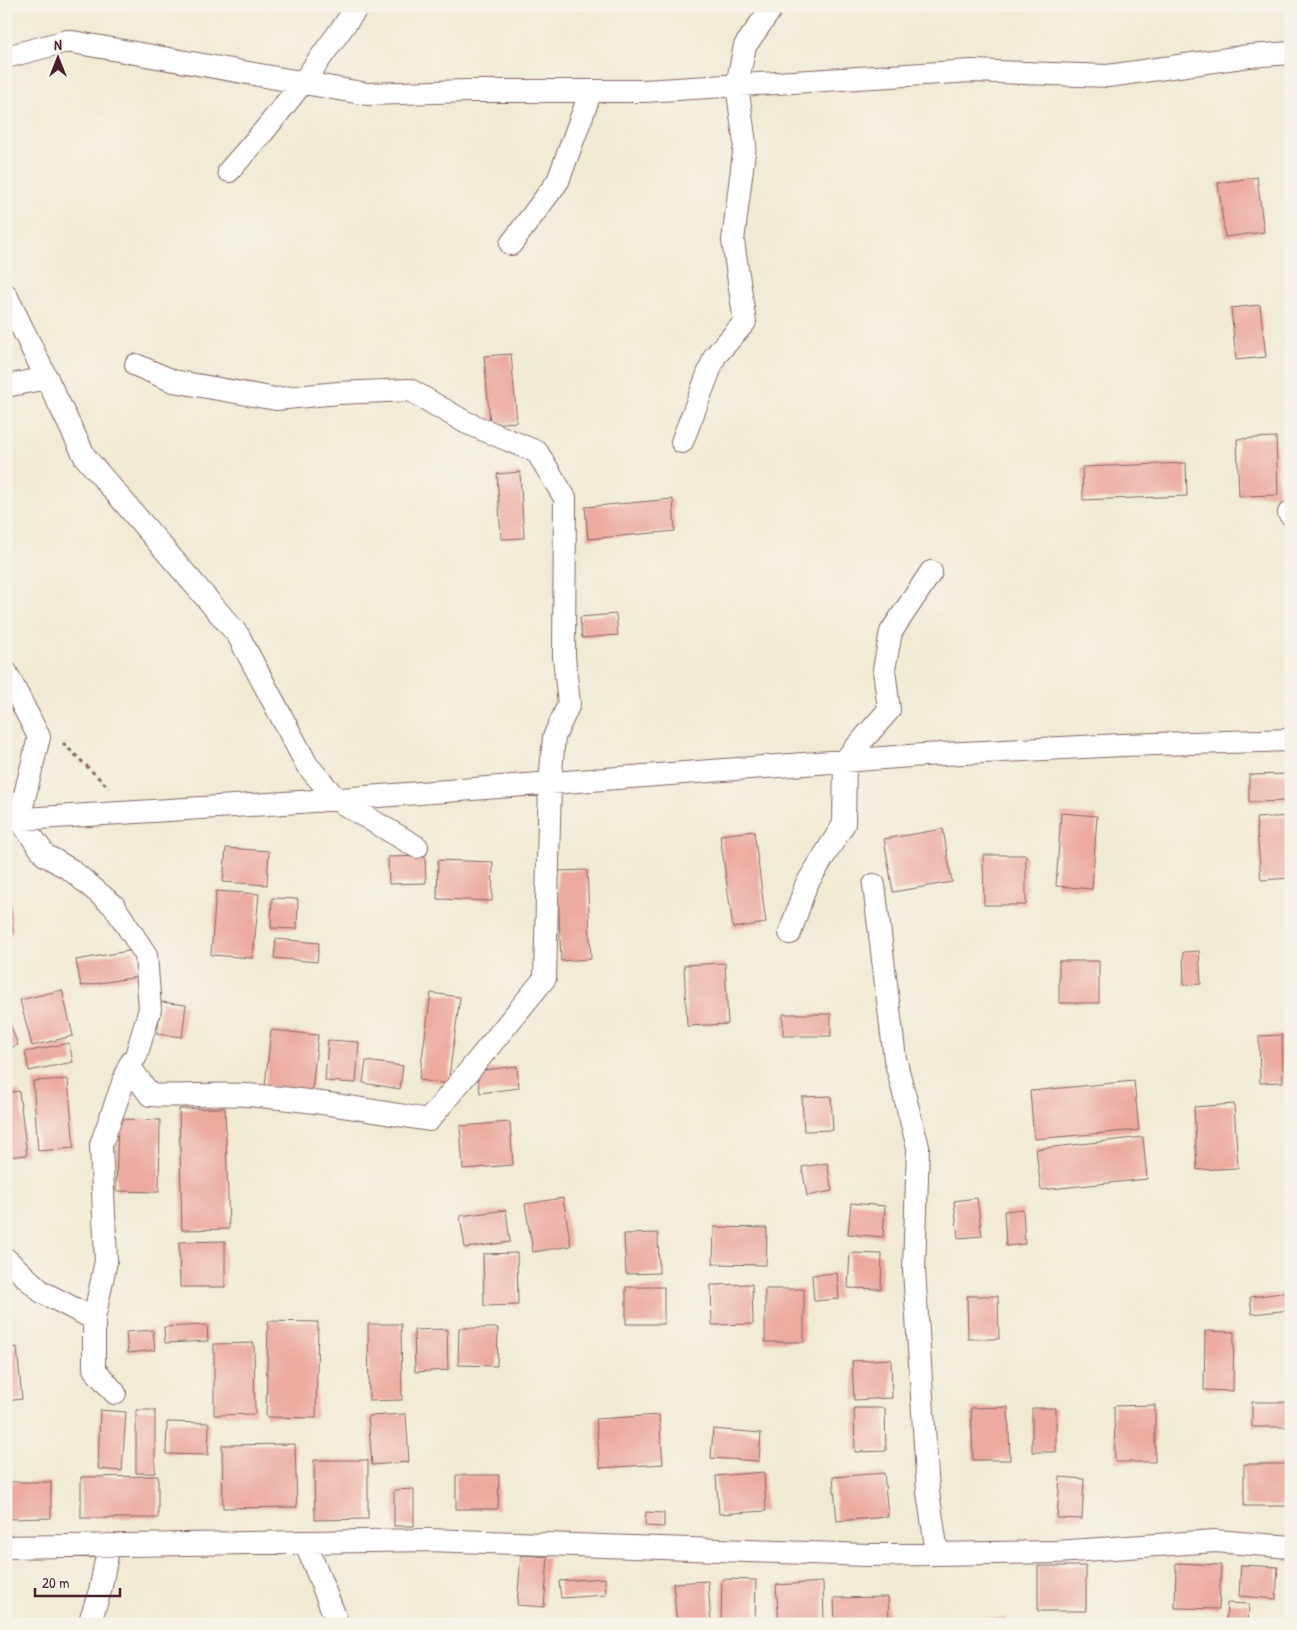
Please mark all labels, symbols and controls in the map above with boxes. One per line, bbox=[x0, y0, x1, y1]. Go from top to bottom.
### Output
north arrow bbox=[32, 32, 82, 82]
text: N bbox=[54, 35, 62, 54]
scale bar bbox=[35, 1565, 120, 1597]
text: 20 m bbox=[42, 1572, 69, 1593]

